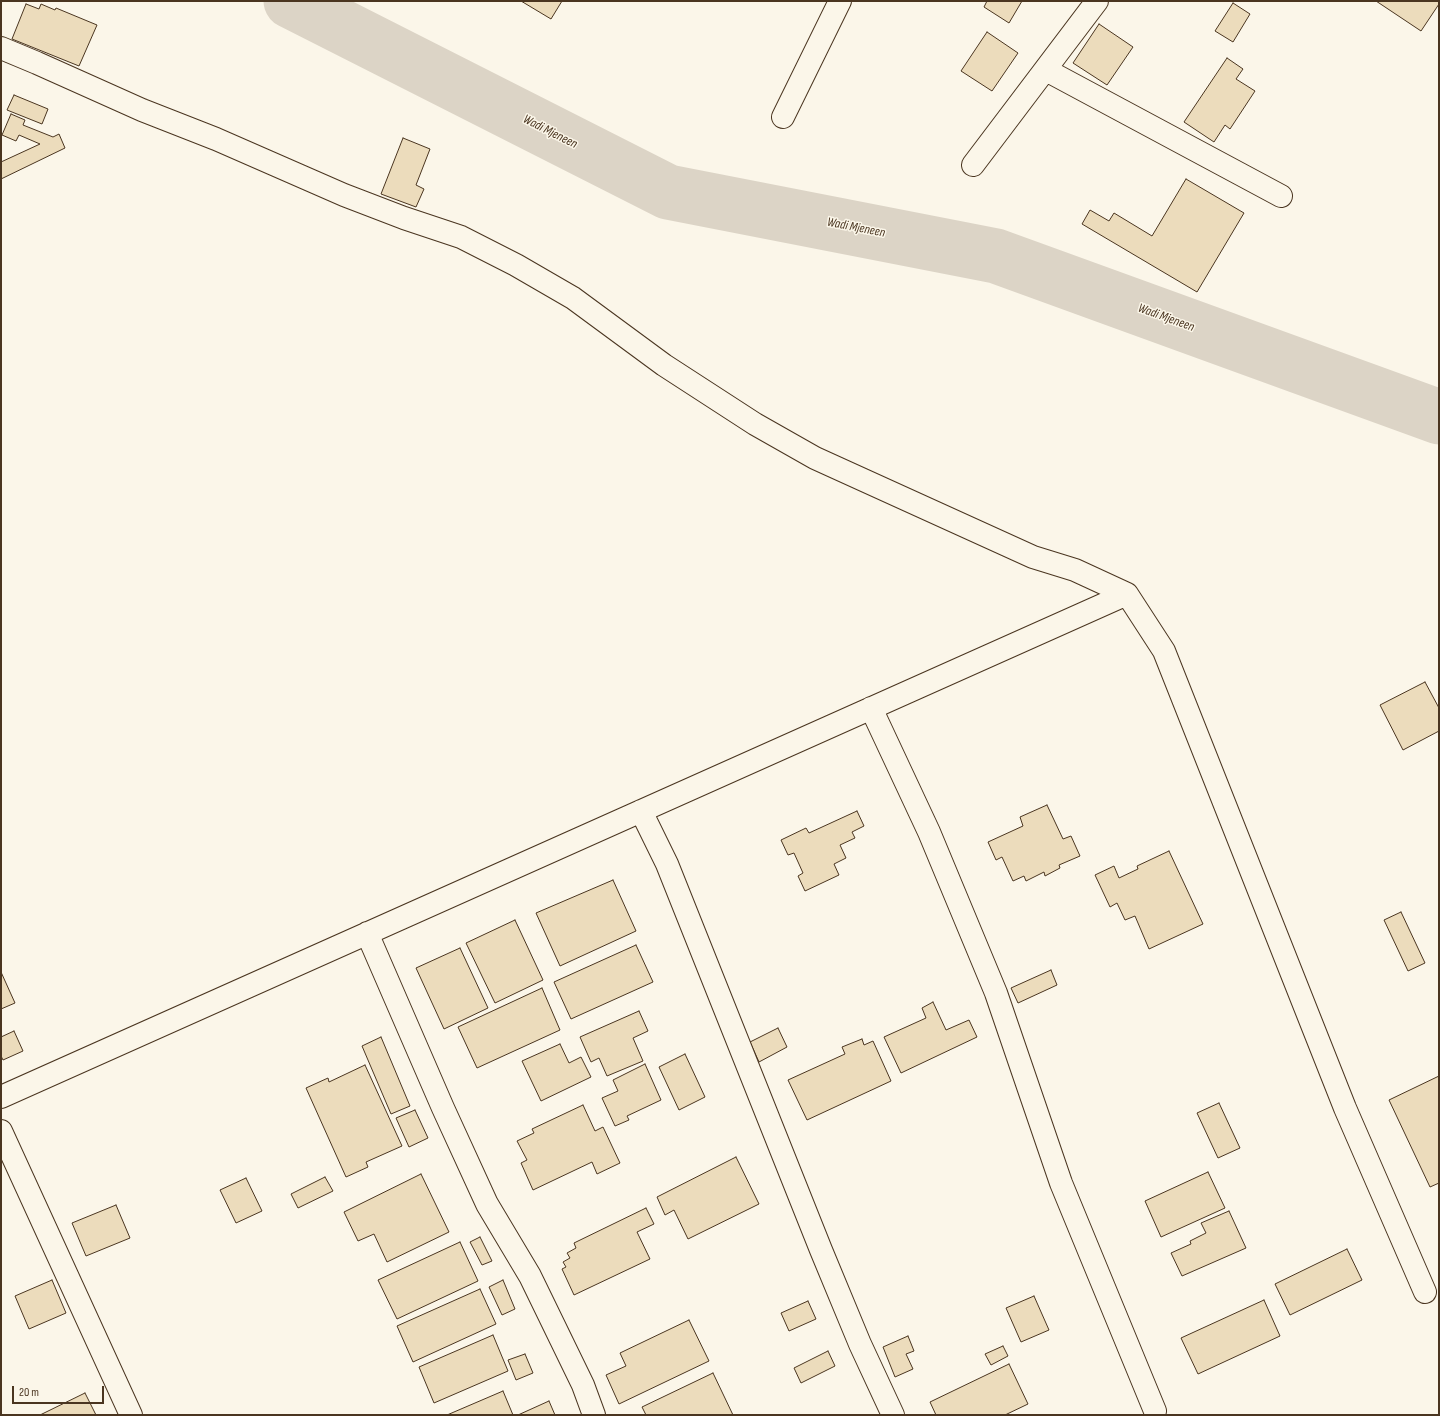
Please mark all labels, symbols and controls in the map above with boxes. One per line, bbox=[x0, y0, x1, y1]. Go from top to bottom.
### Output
water label: Wadi Mjeneen bbox=[520, 112, 580, 152]
water label: Wadi Mjeneen bbox=[826, 215, 886, 241]
water label: Wadi Mjeneen bbox=[1136, 301, 1196, 335]
scale bar bbox=[14, 1378, 106, 1404]
text: 20 m bbox=[19, 1385, 39, 1400]

